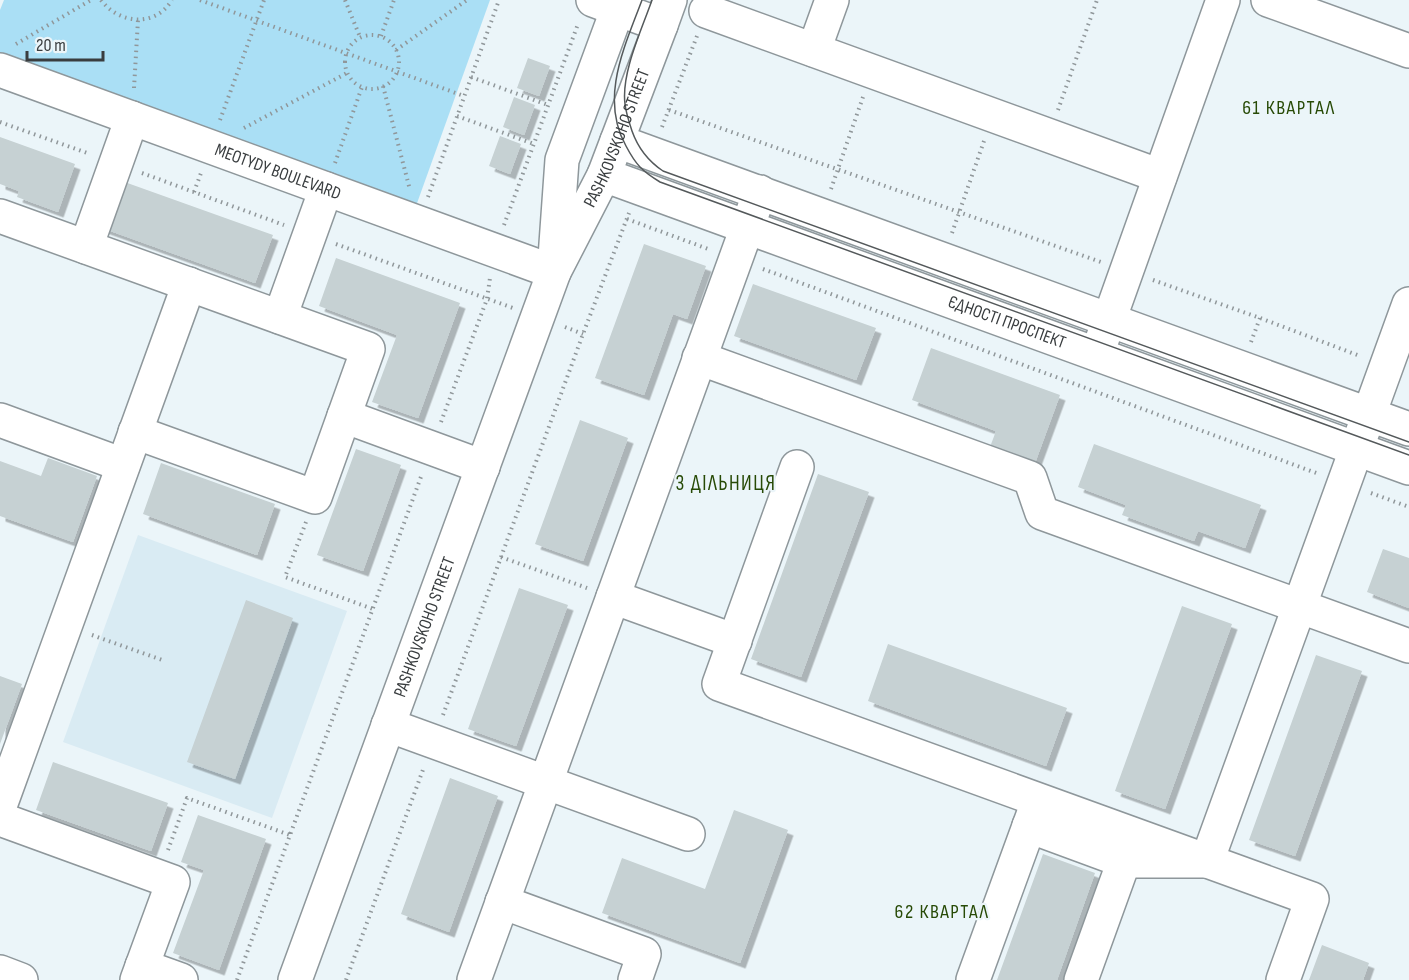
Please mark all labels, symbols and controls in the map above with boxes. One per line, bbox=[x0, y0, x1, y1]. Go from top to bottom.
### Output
scale bar bbox=[27, 24, 104, 62]
text: 20 m bbox=[36, 35, 66, 56]
street label: PASHKOVSKOHO STREET bbox=[579, 66, 654, 211]
district label: 61 КВАРТАЛ bbox=[1242, 96, 1336, 120]
street label: MEOTYDY BOULEVARD bbox=[212, 139, 344, 204]
street label: ЄДНОСТІ ПРОСПЕКТ bbox=[945, 291, 1069, 353]
district label: 3 ДІЛЬНИЦЯ bbox=[676, 471, 776, 496]
street label: PASHKOVSKOHO STREET bbox=[389, 554, 460, 700]
district label: 62 КВАРТАЛ bbox=[895, 900, 989, 924]

